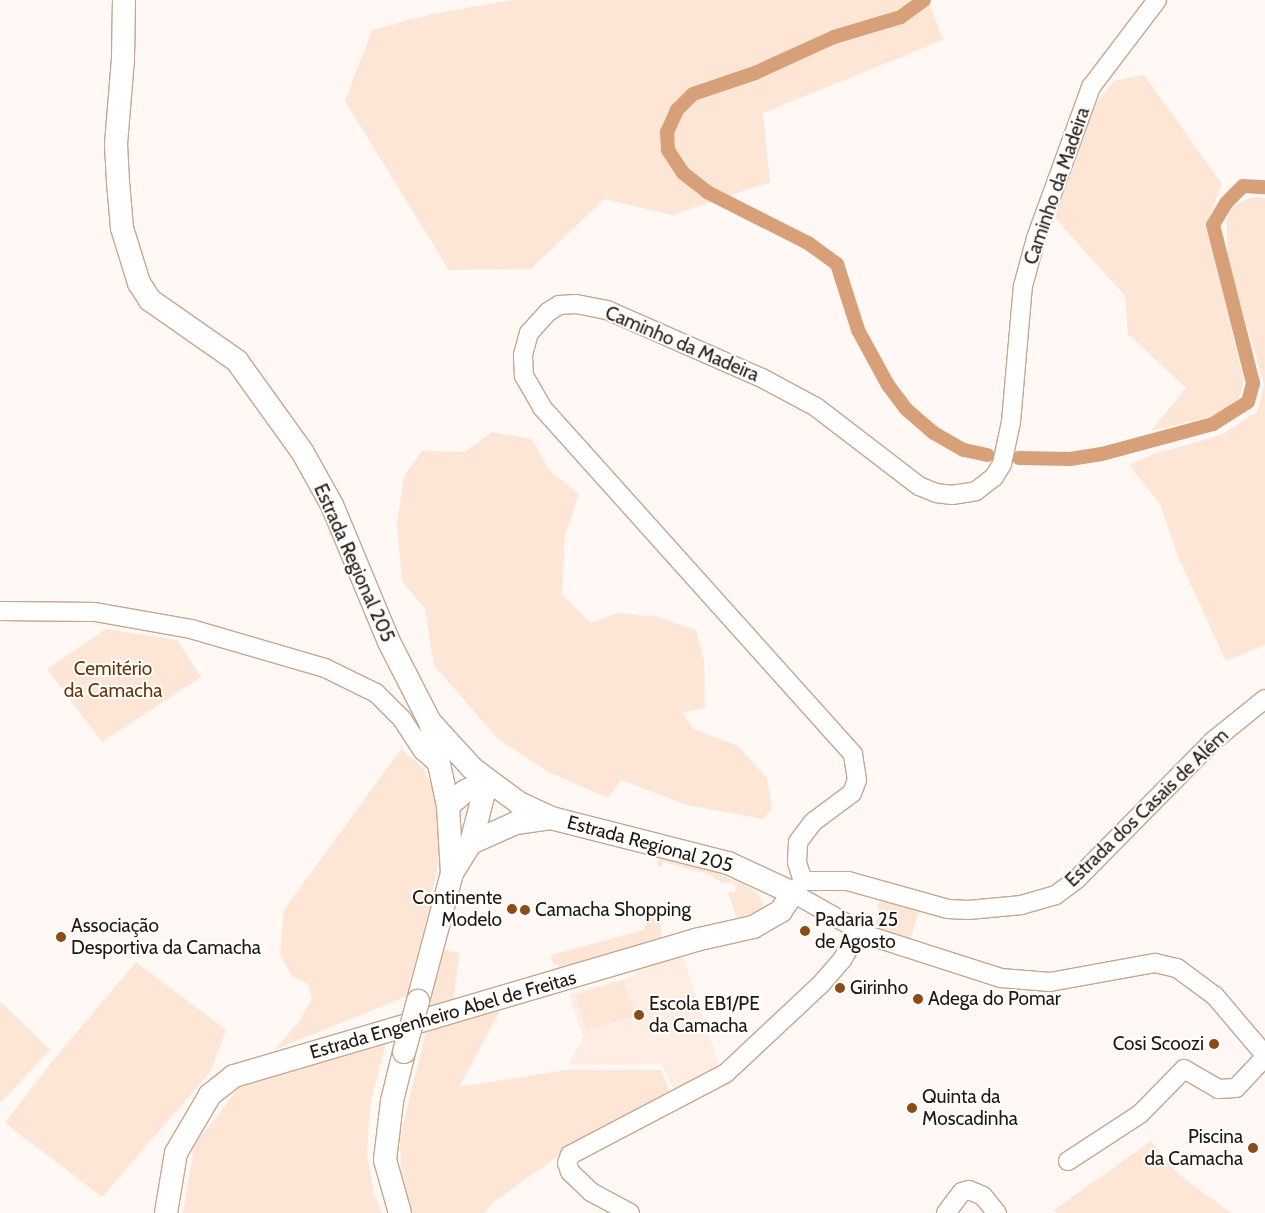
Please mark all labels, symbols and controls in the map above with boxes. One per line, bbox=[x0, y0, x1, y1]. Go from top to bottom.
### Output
street label: Caminho da Madeira bbox=[1019, 104, 1095, 268]
street label: Caminho da Madeira bbox=[602, 301, 762, 387]
street label: Estrada Regional 205 bbox=[309, 480, 399, 646]
park label: Cemitério da Camacha bbox=[64, 658, 162, 702]
street label: Estrada dos Casais de Além bbox=[1061, 724, 1233, 892]
street label: Estrada Regional 205 bbox=[565, 811, 735, 877]
place label: Continente Modelo bbox=[412, 887, 502, 931]
place label: Camacha Shopping bbox=[535, 899, 691, 921]
marker: Continente Modelo bbox=[506, 903, 518, 915]
marker: Camacha Shopping bbox=[519, 904, 531, 916]
place label: Padaria 25 de Agosto bbox=[815, 909, 898, 953]
place label: Associação Desportiva da Camacha bbox=[71, 915, 261, 959]
marker: Padaria 25 de Agosto bbox=[799, 925, 811, 937]
marker: Associação Desportiva da Camacha bbox=[55, 931, 67, 943]
street label: Estrada Engenheiro Abel de Freitas bbox=[307, 966, 579, 1064]
place label: Girinho bbox=[850, 977, 908, 999]
marker: Girinho bbox=[834, 982, 846, 994]
place label: Adega do Pomar bbox=[928, 988, 1061, 1010]
place label: Escola EB1/PE da Camacha bbox=[649, 993, 760, 1037]
marker: Adega do Pomar bbox=[912, 993, 924, 1005]
marker: Escola EB1/PE da Camacha bbox=[633, 1009, 645, 1021]
place label: Cosi Scoozi bbox=[1113, 1033, 1204, 1055]
marker: Cosi Scoozi bbox=[1208, 1038, 1220, 1050]
place label: Quinta da Moscadinha bbox=[922, 1086, 1018, 1130]
marker: Quinta da Moscadinha bbox=[906, 1102, 918, 1114]
place label: Piscina da Camacha bbox=[1144, 1126, 1243, 1170]
marker: Piscina da Camacha bbox=[1247, 1142, 1259, 1154]

